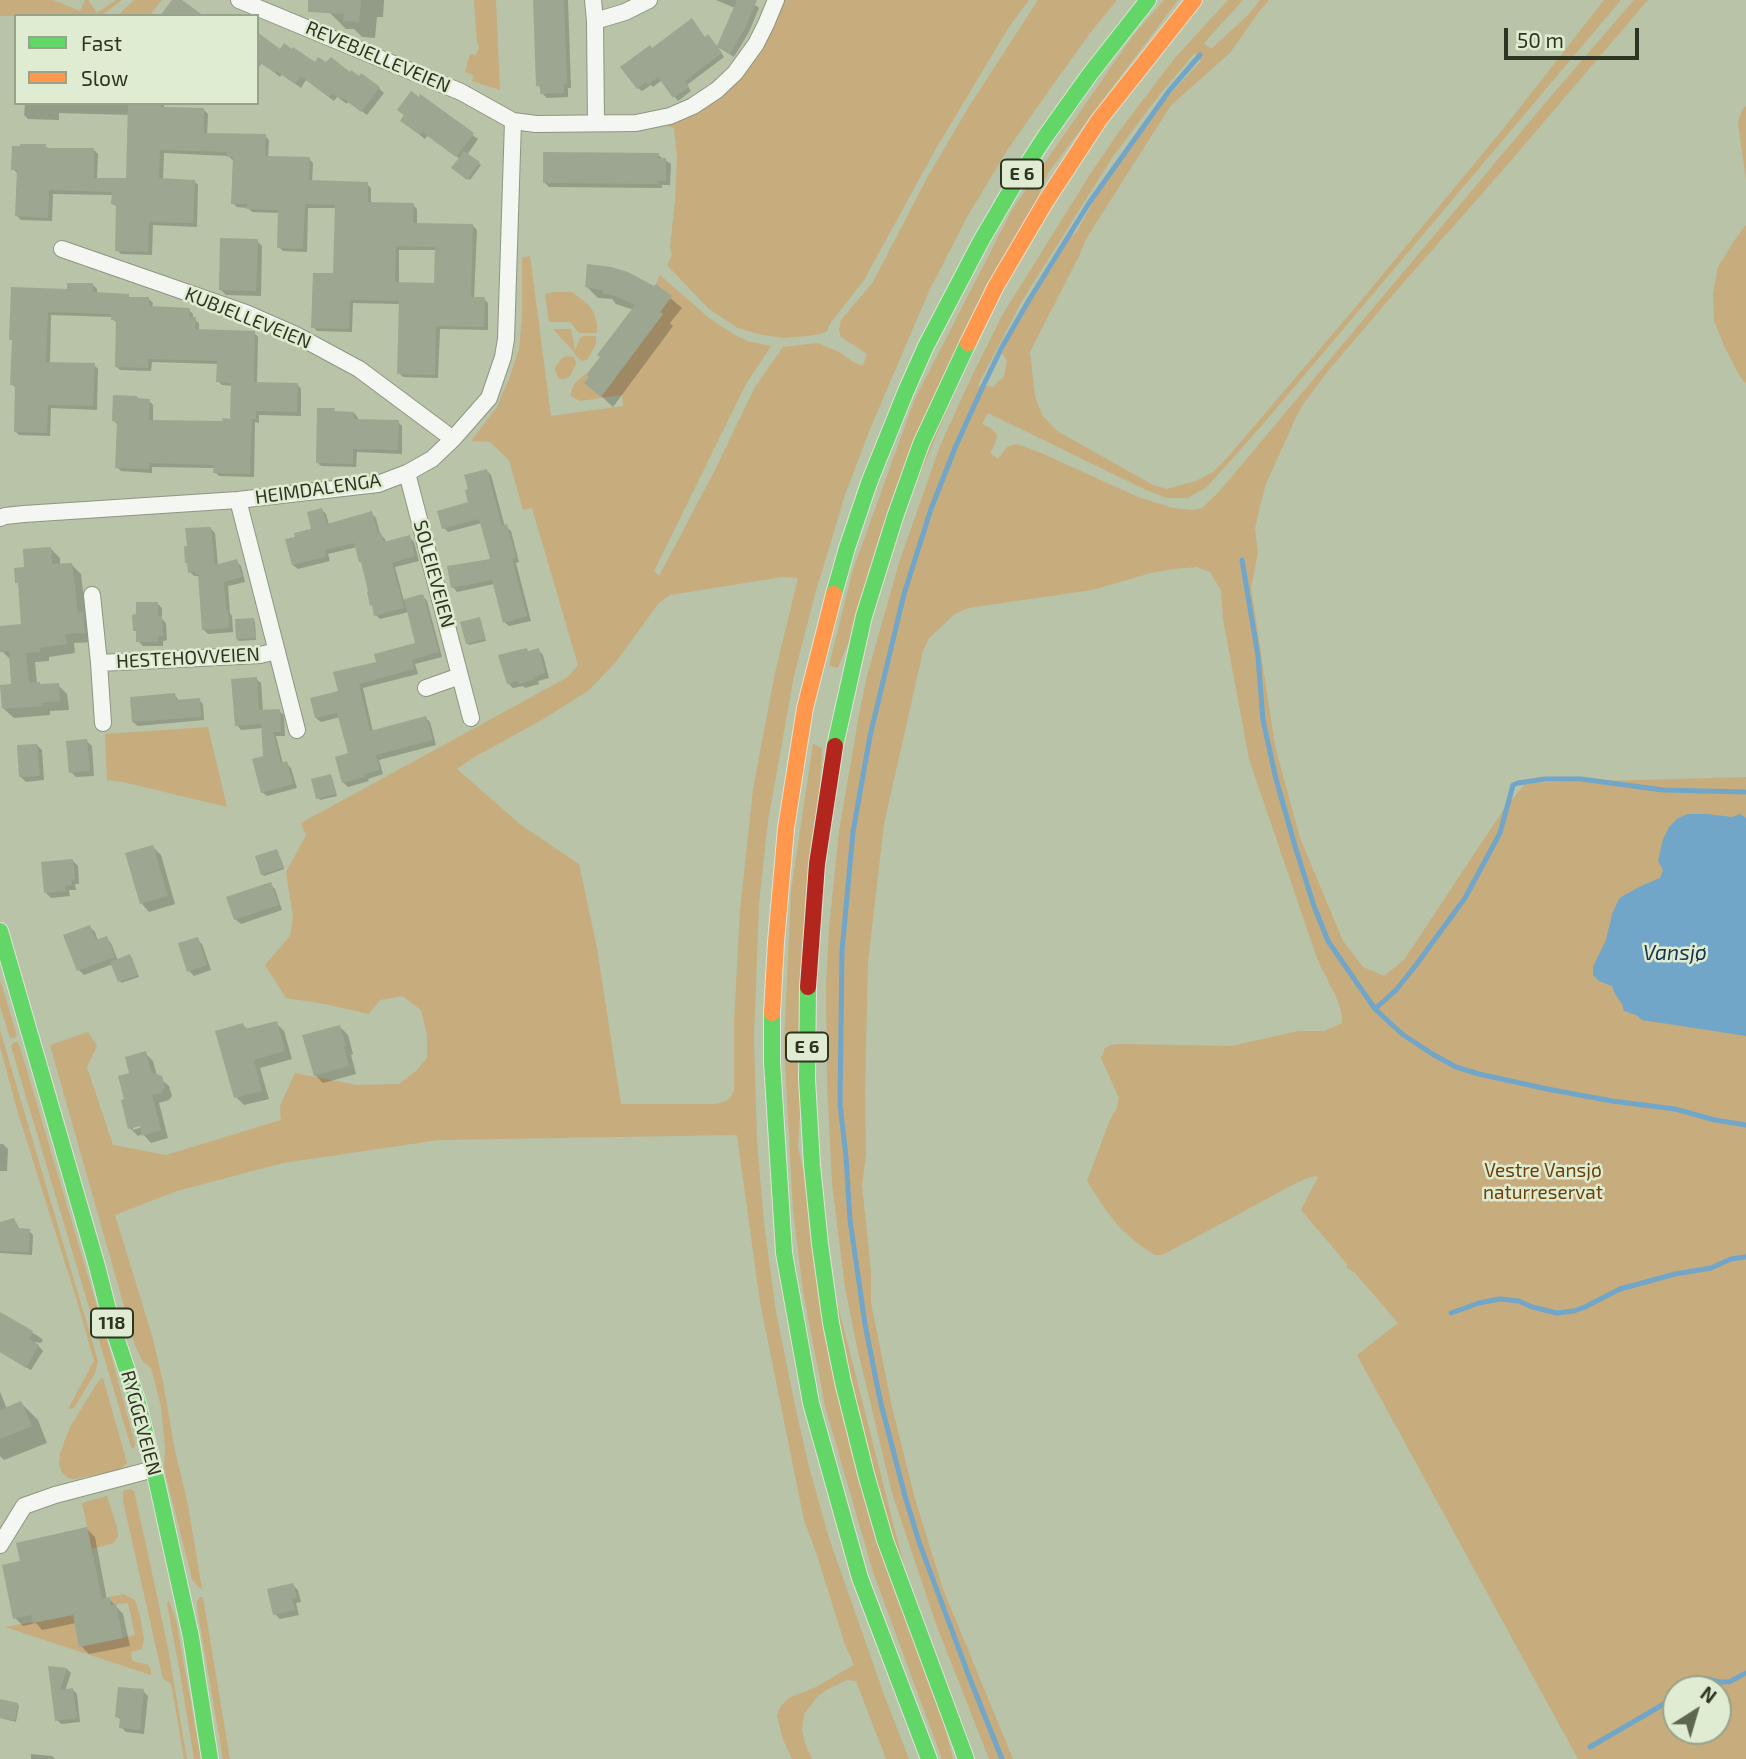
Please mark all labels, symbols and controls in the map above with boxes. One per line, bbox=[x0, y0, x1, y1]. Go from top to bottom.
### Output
legend bbox=[14, 14, 259, 105]
scale bar bbox=[1508, 14, 1643, 58]
street label: REVEBJELLEVEIEN bbox=[302, 16, 454, 98]
text: 50 m bbox=[1517, 27, 1564, 52]
text: Fast bbox=[81, 30, 122, 55]
text: Slow bbox=[81, 65, 128, 90]
road number: E 6 bbox=[1001, 160, 1043, 188]
street label: KUBJELLEVEIEN bbox=[182, 282, 314, 354]
street label: HEIMDALENGA bbox=[254, 469, 382, 509]
street label: SOLEIEVEIEN bbox=[409, 518, 459, 630]
street label: HESTEHOVVEIEN bbox=[116, 643, 260, 673]
water label: Vansjø bbox=[1643, 940, 1707, 966]
road number: E 6 bbox=[786, 1032, 828, 1062]
park label: Vestre Vansjø naturreservat bbox=[1483, 1160, 1603, 1204]
road number: 118 bbox=[91, 1308, 133, 1338]
street label: RYGGEVEIEN bbox=[116, 1368, 166, 1478]
north arrow bbox=[1662, 1675, 1732, 1745]
text: N bbox=[1696, 1681, 1721, 1708]

